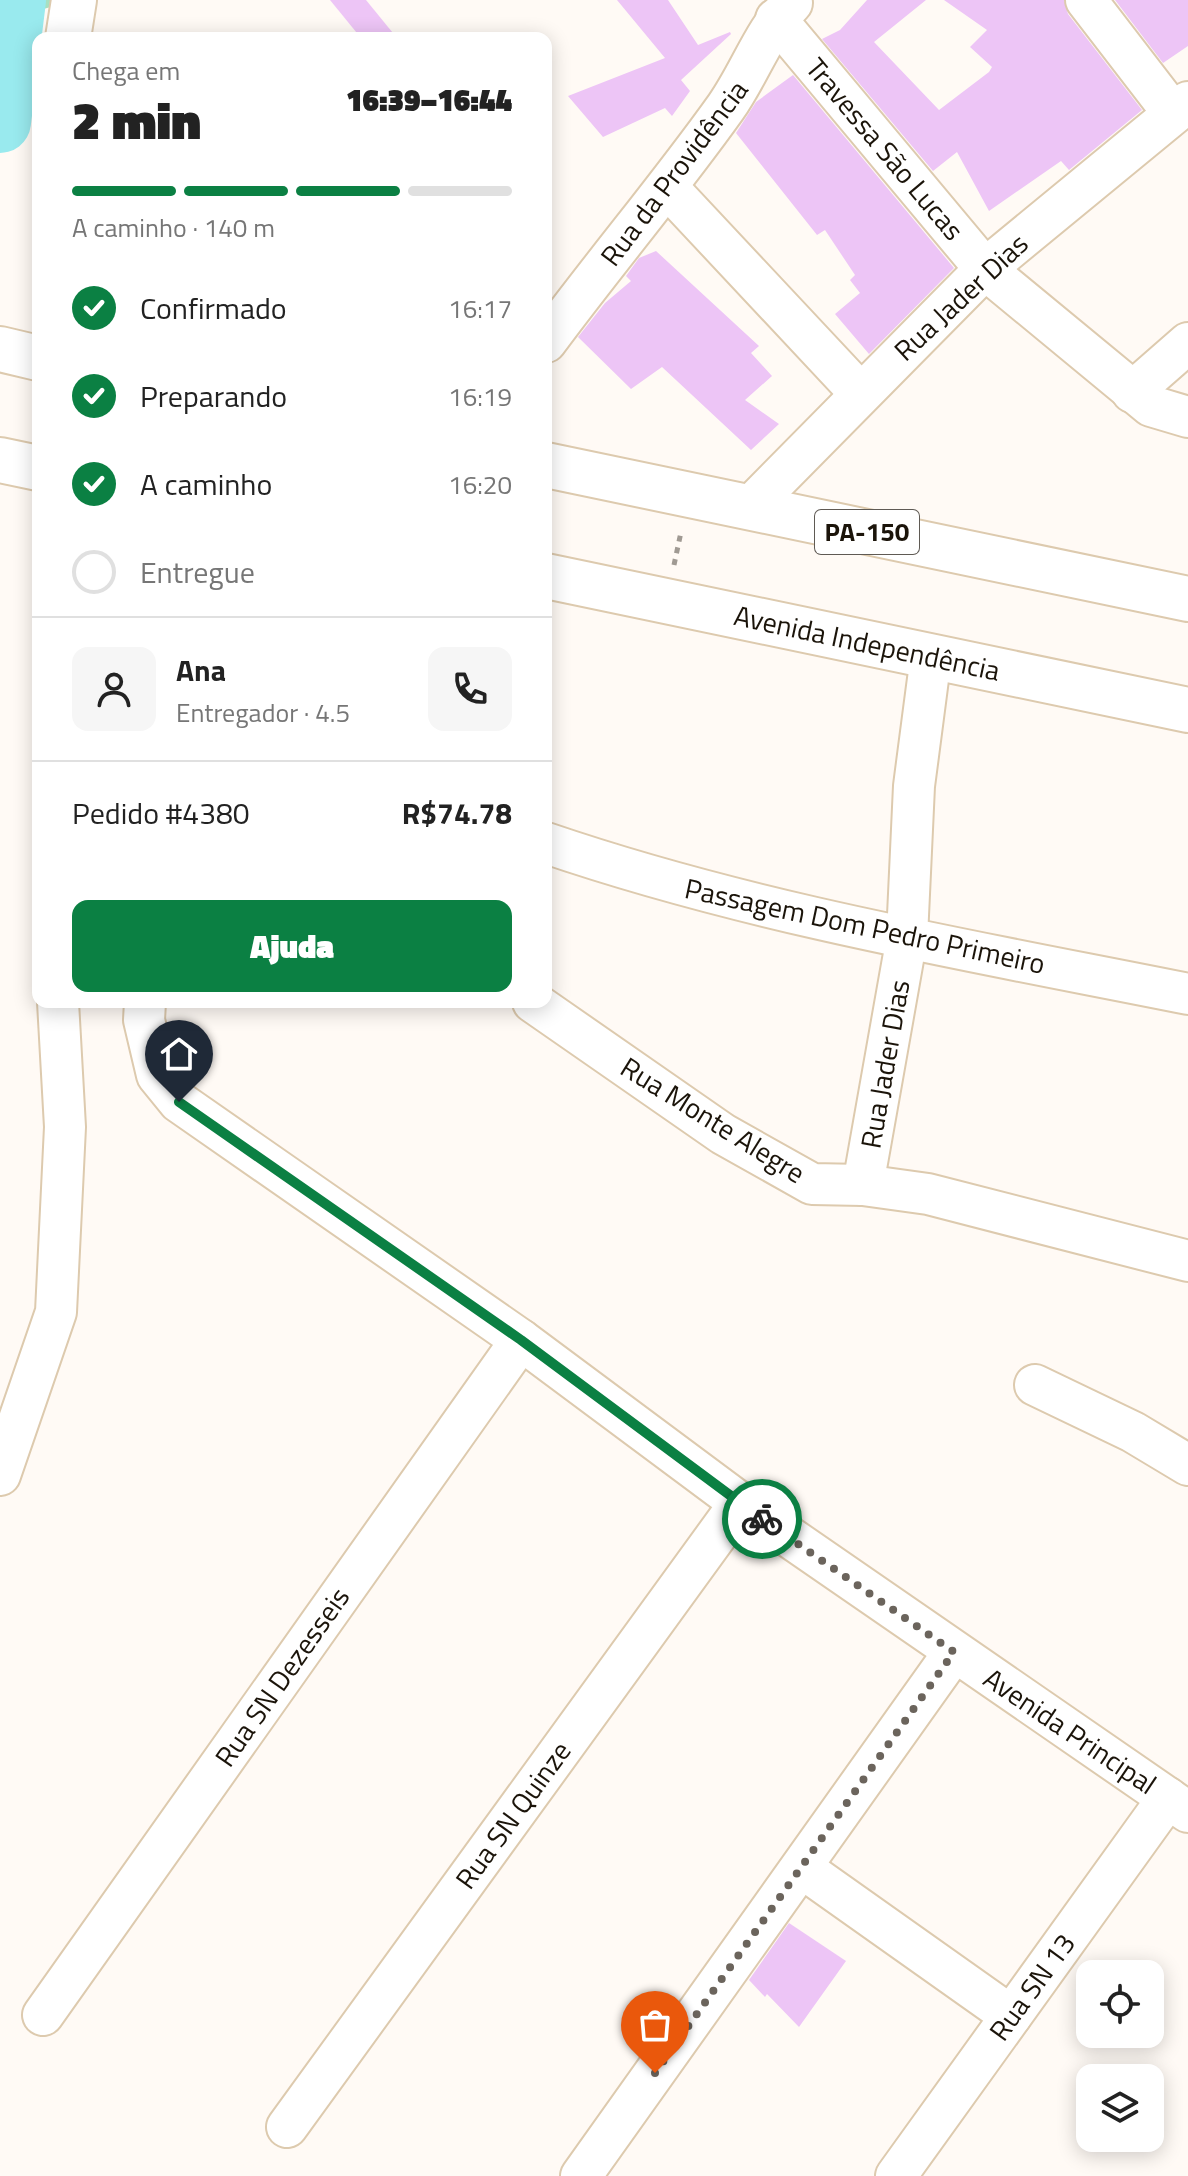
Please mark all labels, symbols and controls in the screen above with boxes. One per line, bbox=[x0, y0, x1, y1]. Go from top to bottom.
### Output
street label: Travessa São Lucas bbox=[796, 48, 975, 249]
text: Chega em bbox=[72, 51, 180, 90]
street label: Rua da Providência bbox=[589, 70, 758, 275]
text: 16:39–16:44 bbox=[346, 77, 512, 123]
text: 2 min bbox=[72, 80, 201, 159]
text: A caminho · 140 m bbox=[72, 208, 275, 247]
street label: Rua Jader Dias bbox=[884, 223, 1038, 370]
text: Confirmado bbox=[140, 285, 287, 331]
icon: check bbox=[72, 286, 116, 330]
text: 16:17 bbox=[448, 289, 512, 328]
text: Preparando bbox=[140, 373, 287, 419]
icon: check bbox=[72, 374, 116, 418]
text: 16:19 bbox=[448, 377, 512, 416]
text: A caminho bbox=[140, 461, 272, 507]
icon: check bbox=[72, 462, 116, 506]
text: 16:20 bbox=[448, 465, 512, 504]
road number: PA-150 bbox=[815, 510, 919, 554]
text: Entregue bbox=[140, 549, 255, 595]
street label: Avenida Independência bbox=[730, 593, 1004, 692]
button: person bbox=[72, 647, 156, 731]
text: Ana bbox=[176, 647, 226, 693]
button: phone bbox=[428, 647, 512, 731]
text: Entregador · 4.5 bbox=[176, 693, 350, 732]
text: Pedido #4380 bbox=[72, 790, 250, 836]
text: R$74.78 bbox=[402, 790, 512, 836]
street label: Passagem Dom Pedro Primeiro bbox=[681, 866, 1049, 985]
button: Ajuda bbox=[72, 900, 512, 992]
street label: Rua Jader Dias bbox=[849, 976, 920, 1152]
pin bbox=[145, 1020, 213, 1102]
icon: home bbox=[157, 1032, 201, 1076]
street label: Rua Monte Alegre bbox=[613, 1046, 814, 1194]
courier bbox=[722, 1479, 802, 1559]
icon: bike bbox=[740, 1497, 784, 1541]
street label: Rua SN Dezesseis bbox=[204, 1578, 360, 1775]
street label: Avenida Principal bbox=[975, 1657, 1166, 1805]
street label: Rua SN Quinze bbox=[444, 1732, 581, 1898]
street label: Rua SN 13 bbox=[978, 1924, 1085, 2049]
map controls bbox=[1076, 1960, 1164, 2152]
button: locate bbox=[1076, 1960, 1164, 2048]
pin bbox=[621, 1991, 689, 2073]
icon: bag bbox=[633, 2003, 677, 2047]
button: layers bbox=[1076, 2064, 1164, 2152]

